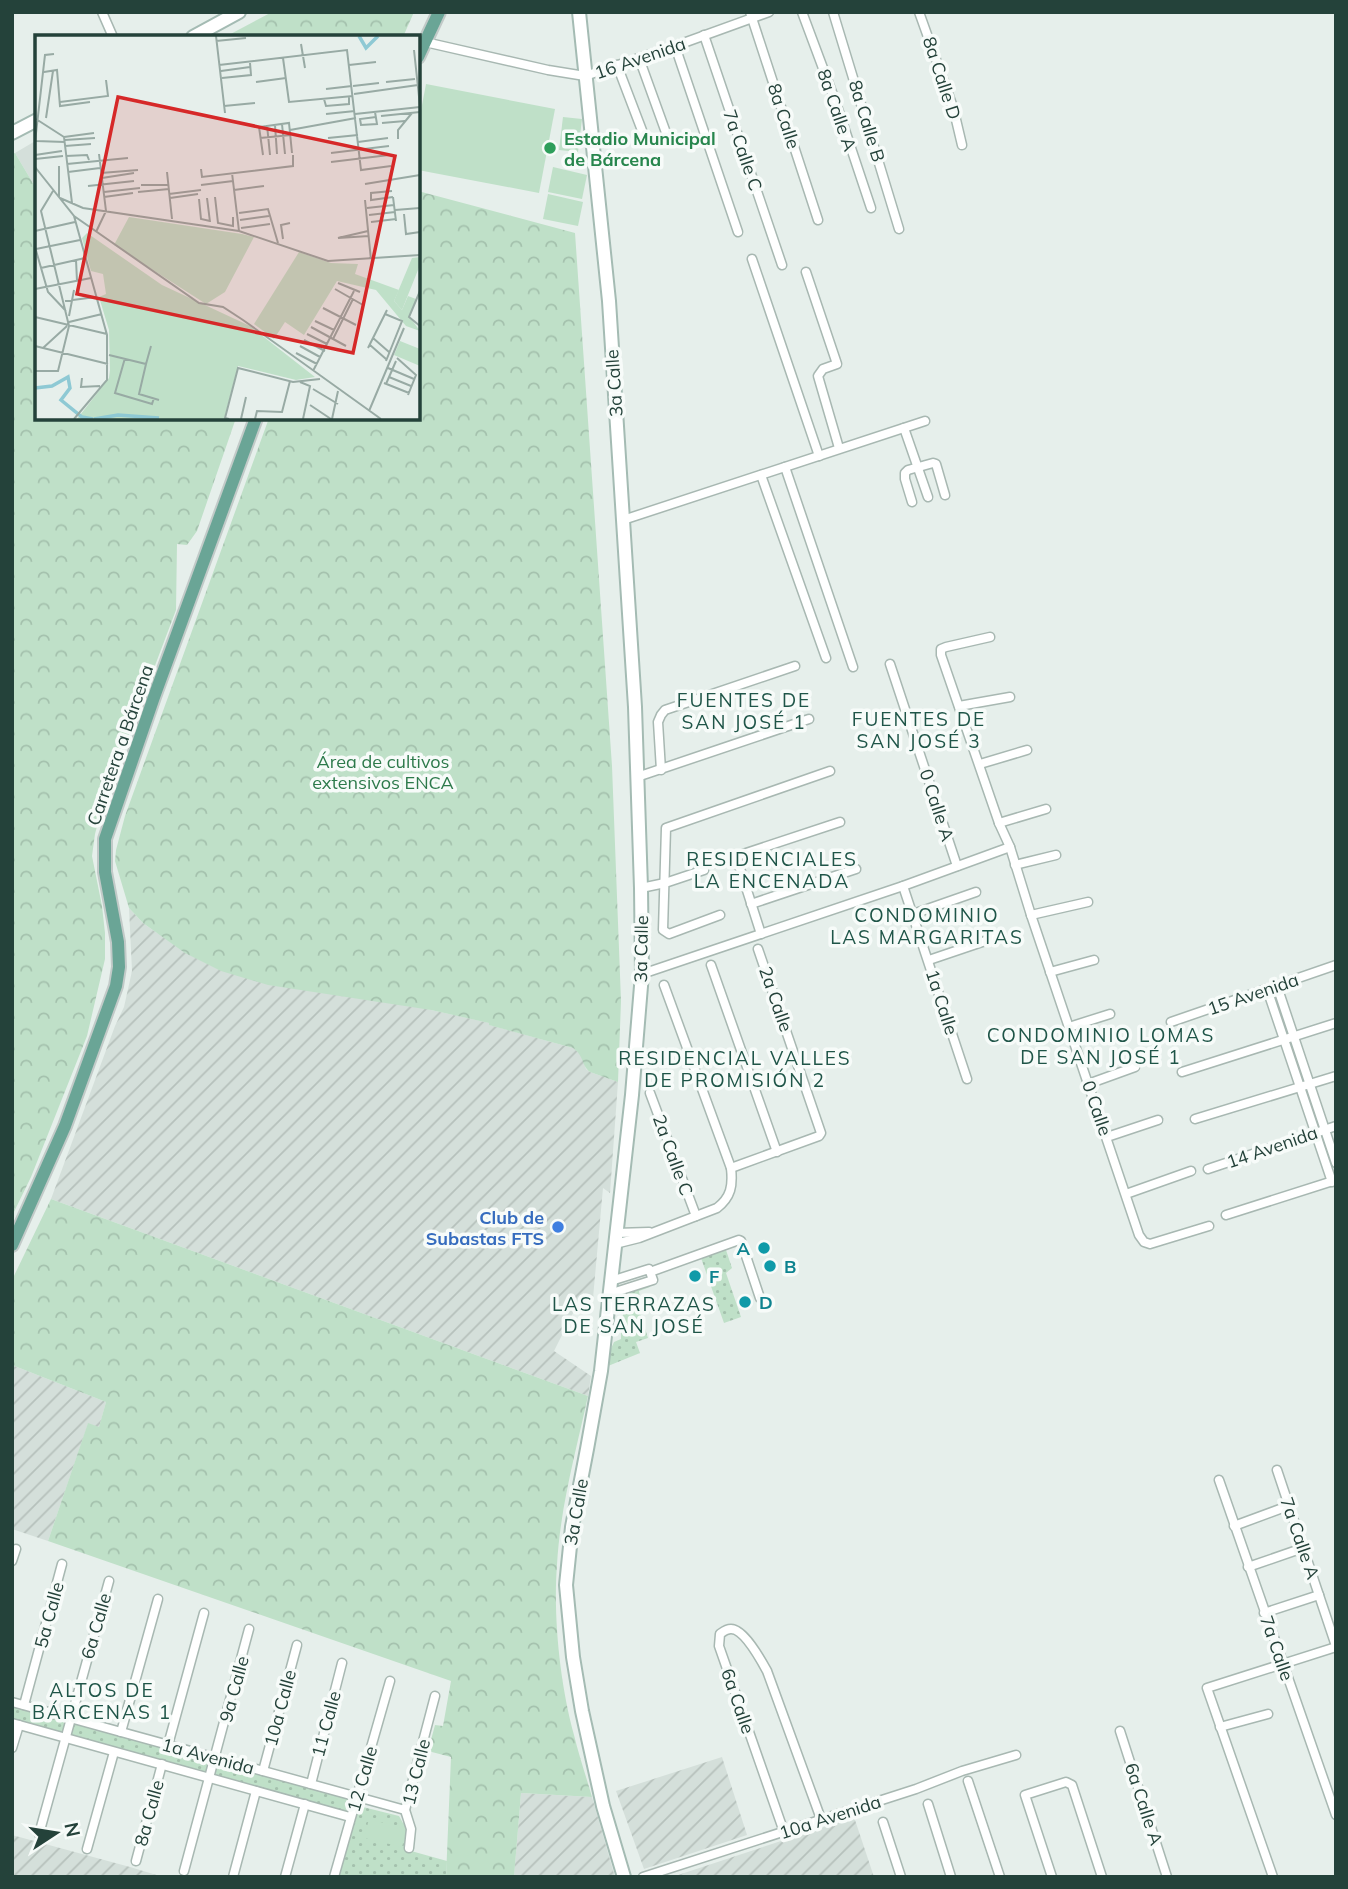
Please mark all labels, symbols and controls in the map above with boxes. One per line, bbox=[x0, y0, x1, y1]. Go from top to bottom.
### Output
street label: 16 Avenida bbox=[591, 32, 689, 84]
street label: 8a Calle D bbox=[918, 34, 966, 122]
inset map bbox=[35, 35, 420, 420]
street label: 8a Calle A bbox=[812, 66, 862, 154]
street label: 8a Calle B bbox=[844, 77, 890, 165]
street label: 8a Calle bbox=[763, 80, 805, 152]
street label: 7a Calle C bbox=[718, 106, 768, 194]
place label: Estadio Municipal de Bárcena bbox=[564, 127, 716, 171]
marker: Estadio Municipal de Bárcena bbox=[542, 140, 558, 156]
street label: 3a Calle bbox=[600, 349, 628, 417]
street label: Carretera a Bárcena bbox=[82, 662, 158, 828]
district label: FUENTES DE SAN JOSÉ 1 bbox=[677, 688, 811, 734]
district label: FUENTES DE SAN JOSÉ 3 bbox=[852, 707, 986, 753]
park label: Área de cultivos extensivos ENCA bbox=[312, 750, 454, 794]
street label: 0 Calle A bbox=[915, 766, 959, 844]
district label: RESIDENCIALES LA ENCENADA bbox=[686, 847, 858, 893]
district label: CONDOMINIO LAS MARGARITAS bbox=[830, 903, 1024, 949]
street label: 3a Calle bbox=[629, 915, 653, 983]
street label: 2a Calle bbox=[754, 963, 798, 1035]
street label: 1a Calle bbox=[921, 966, 963, 1038]
street label: 15 Avenida bbox=[1204, 968, 1302, 1020]
district label: CONDOMINIO LOMAS DE SAN JOSÉ 1 bbox=[987, 1023, 1215, 1069]
district label: RESIDENCIAL VALLES DE PROMISIÓN 2 bbox=[618, 1046, 852, 1092]
street label: 0 Calle bbox=[1077, 1077, 1117, 1139]
street label: 2a Calle C bbox=[648, 1111, 698, 1199]
street label: 14 Avenida bbox=[1223, 1121, 1321, 1173]
place label: Club de Subastas FTS bbox=[426, 1206, 544, 1250]
marker: Club de Subastas FTS bbox=[550, 1219, 566, 1235]
place label: A bbox=[737, 1237, 751, 1260]
marker: A bbox=[756, 1240, 772, 1256]
place label: B bbox=[784, 1255, 796, 1278]
marker: B bbox=[762, 1258, 778, 1274]
place label: F bbox=[709, 1265, 719, 1288]
marker: F bbox=[687, 1268, 703, 1284]
place label: D bbox=[759, 1291, 773, 1314]
district label: LAS TERRAZAS DE SAN JOSÉ bbox=[552, 1292, 716, 1338]
marker: D bbox=[737, 1294, 753, 1310]
street label: 3a Calle bbox=[559, 1477, 593, 1547]
street label: 7a Calle A bbox=[1275, 1494, 1325, 1582]
street label: 5a Calle bbox=[29, 1579, 69, 1651]
street label: 6a Calle bbox=[76, 1590, 116, 1662]
street label: 7a Calle bbox=[1255, 1612, 1299, 1684]
street label: 9a Calle bbox=[214, 1653, 254, 1725]
street label: 6a Calle bbox=[716, 1665, 760, 1737]
street label: 10a Calle bbox=[259, 1667, 301, 1749]
district label: ALTOS DE BÁRCENAS 1 bbox=[32, 1678, 172, 1724]
street label: 11 Calle bbox=[306, 1688, 346, 1760]
street label: 1a Avenida bbox=[159, 1733, 257, 1779]
street label: 13 Calle bbox=[397, 1736, 435, 1808]
street label: 12 Calle bbox=[342, 1743, 382, 1815]
street label: 6a Calle A bbox=[1120, 1760, 1168, 1848]
street label: 8a Calle bbox=[129, 1777, 169, 1849]
street label: 10a Avenida bbox=[776, 1790, 884, 1844]
north arrow bbox=[21, 1798, 91, 1868]
text: N bbox=[59, 1820, 86, 1839]

